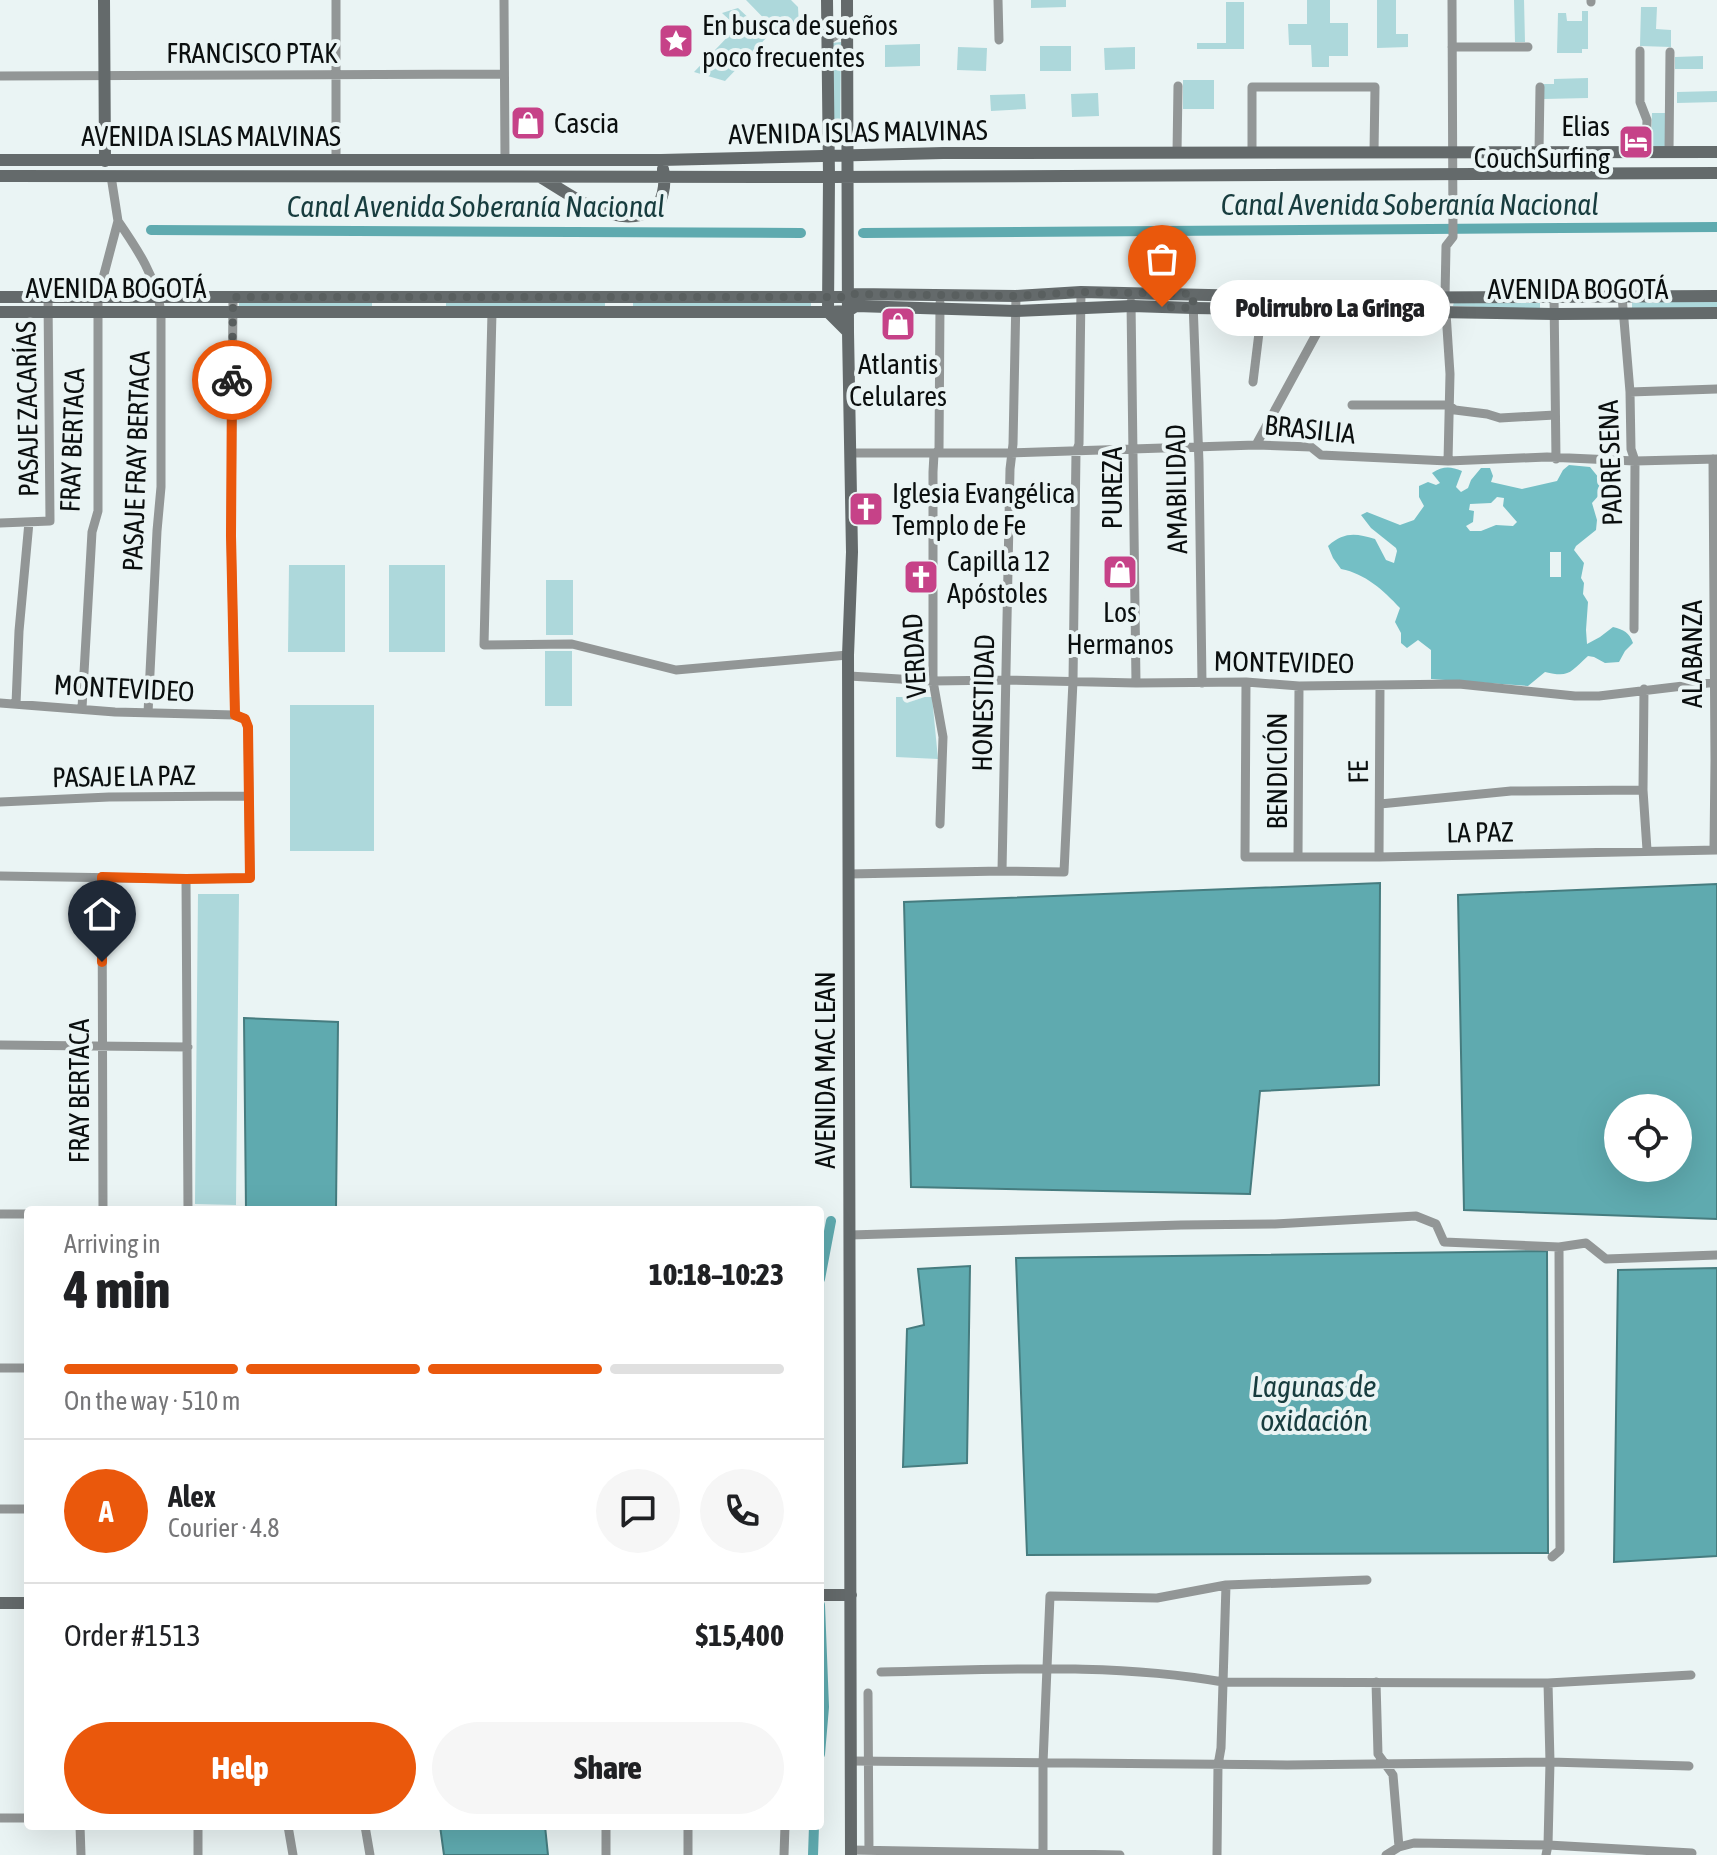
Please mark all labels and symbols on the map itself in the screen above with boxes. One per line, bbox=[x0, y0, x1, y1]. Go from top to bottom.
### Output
place label: En busca de sueños poco frecuentes bbox=[702, 9, 898, 73]
place icon: En busca de sueños poco frecuentes bbox=[657, 22, 695, 60]
street label: FRANCISCO PTAK bbox=[166, 37, 338, 69]
shop icon: Cascia bbox=[509, 104, 547, 142]
place label: Cascia bbox=[554, 107, 619, 139]
place label: Elias CouchSurfing bbox=[1474, 110, 1610, 174]
street label: AVENIDA ISLAS MALVINAS bbox=[728, 114, 988, 150]
street label: AVENIDA ISLAS MALVINAS bbox=[81, 120, 341, 152]
hotel icon: Elias CouchSurfing bbox=[1617, 123, 1655, 161]
water label: Canal Avenida Soberanía Nacional bbox=[1221, 187, 1599, 221]
water label: Canal Avenida Soberanía Nacional bbox=[287, 189, 665, 223]
pin bbox=[1128, 225, 1196, 307]
street label: AVENIDA BOGOTÁ bbox=[26, 272, 207, 304]
street label: AVENIDA BOGOTÁ bbox=[1488, 273, 1669, 305]
callout: Polirrubro La Gringa bbox=[1210, 279, 1450, 335]
shop icon: Atlantis Celulares bbox=[879, 305, 917, 343]
street label: PASAJE ZACARÍAS bbox=[9, 321, 45, 497]
courier bbox=[192, 340, 272, 420]
place label: Atlantis Celulares bbox=[849, 348, 947, 412]
street label: PASAJE FRAY BERTACA bbox=[116, 350, 156, 572]
street label: FRAY BERTACA bbox=[53, 367, 91, 513]
street label: PADRE SENA bbox=[1592, 399, 1628, 526]
street label: BRASILIA bbox=[1263, 408, 1357, 450]
street label: AMABILIDAD bbox=[1159, 424, 1193, 554]
street label: PUREZA bbox=[1096, 446, 1128, 529]
place label: Iglesia Evangélica Templo de Fe bbox=[892, 477, 1075, 541]
church icon: Iglesia Evangélica Templo de Fe bbox=[847, 490, 885, 528]
place label: Capilla 12 Apóstoles bbox=[947, 545, 1050, 609]
shop icon: Los Hermanos bbox=[1101, 553, 1139, 591]
church icon: Capilla 12 Apóstoles bbox=[902, 558, 940, 596]
place label: Los Hermanos bbox=[1066, 596, 1174, 660]
street label: ALABANZA bbox=[1676, 600, 1708, 708]
street label: VERDAD bbox=[896, 613, 932, 699]
street label: HONESTIDAD bbox=[966, 634, 1000, 772]
street label: MONTEVIDEO bbox=[1213, 645, 1355, 679]
street label: MONTEVIDEO bbox=[53, 668, 195, 708]
street label: BENDICIÓN bbox=[1261, 712, 1293, 830]
street label: PASAJE LA PAZ bbox=[52, 759, 196, 793]
street label: FE bbox=[1342, 760, 1374, 784]
street label: LA PAZ bbox=[1446, 815, 1514, 849]
pin bbox=[68, 880, 136, 962]
street label: AVENIDA MAC LEAN bbox=[809, 971, 841, 1169]
street label: FRAY BERTACA bbox=[63, 1019, 95, 1163]
water label: Lagunas de oxidación bbox=[1251, 1369, 1377, 1437]

